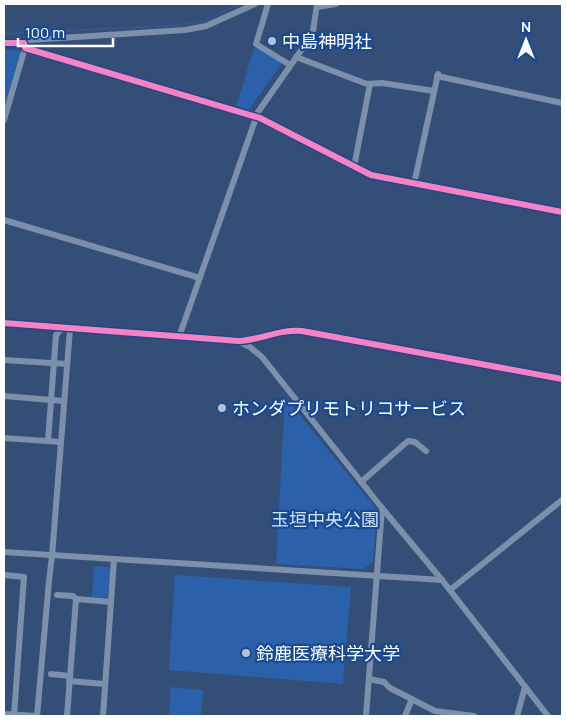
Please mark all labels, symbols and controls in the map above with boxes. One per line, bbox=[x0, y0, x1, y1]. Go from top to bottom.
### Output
scale bar bbox=[18, 15, 112, 47]
north arrow bbox=[501, 15, 551, 65]
text: N bbox=[521, 17, 531, 36]
text: 100 m bbox=[25, 22, 65, 43]
place label: 中島神明社 bbox=[282, 29, 372, 53]
marker: 中島神明社 bbox=[266, 35, 278, 47]
place label: ホンダプリモトリコサービス bbox=[232, 396, 466, 420]
marker: ホンダプリモトリコサービス bbox=[216, 402, 228, 414]
park label: 玉垣中央公園 bbox=[271, 507, 379, 531]
place label: 鈴鹿医療科学大学 bbox=[256, 641, 400, 665]
marker: 鈴鹿医療科学大学 bbox=[240, 647, 252, 659]

